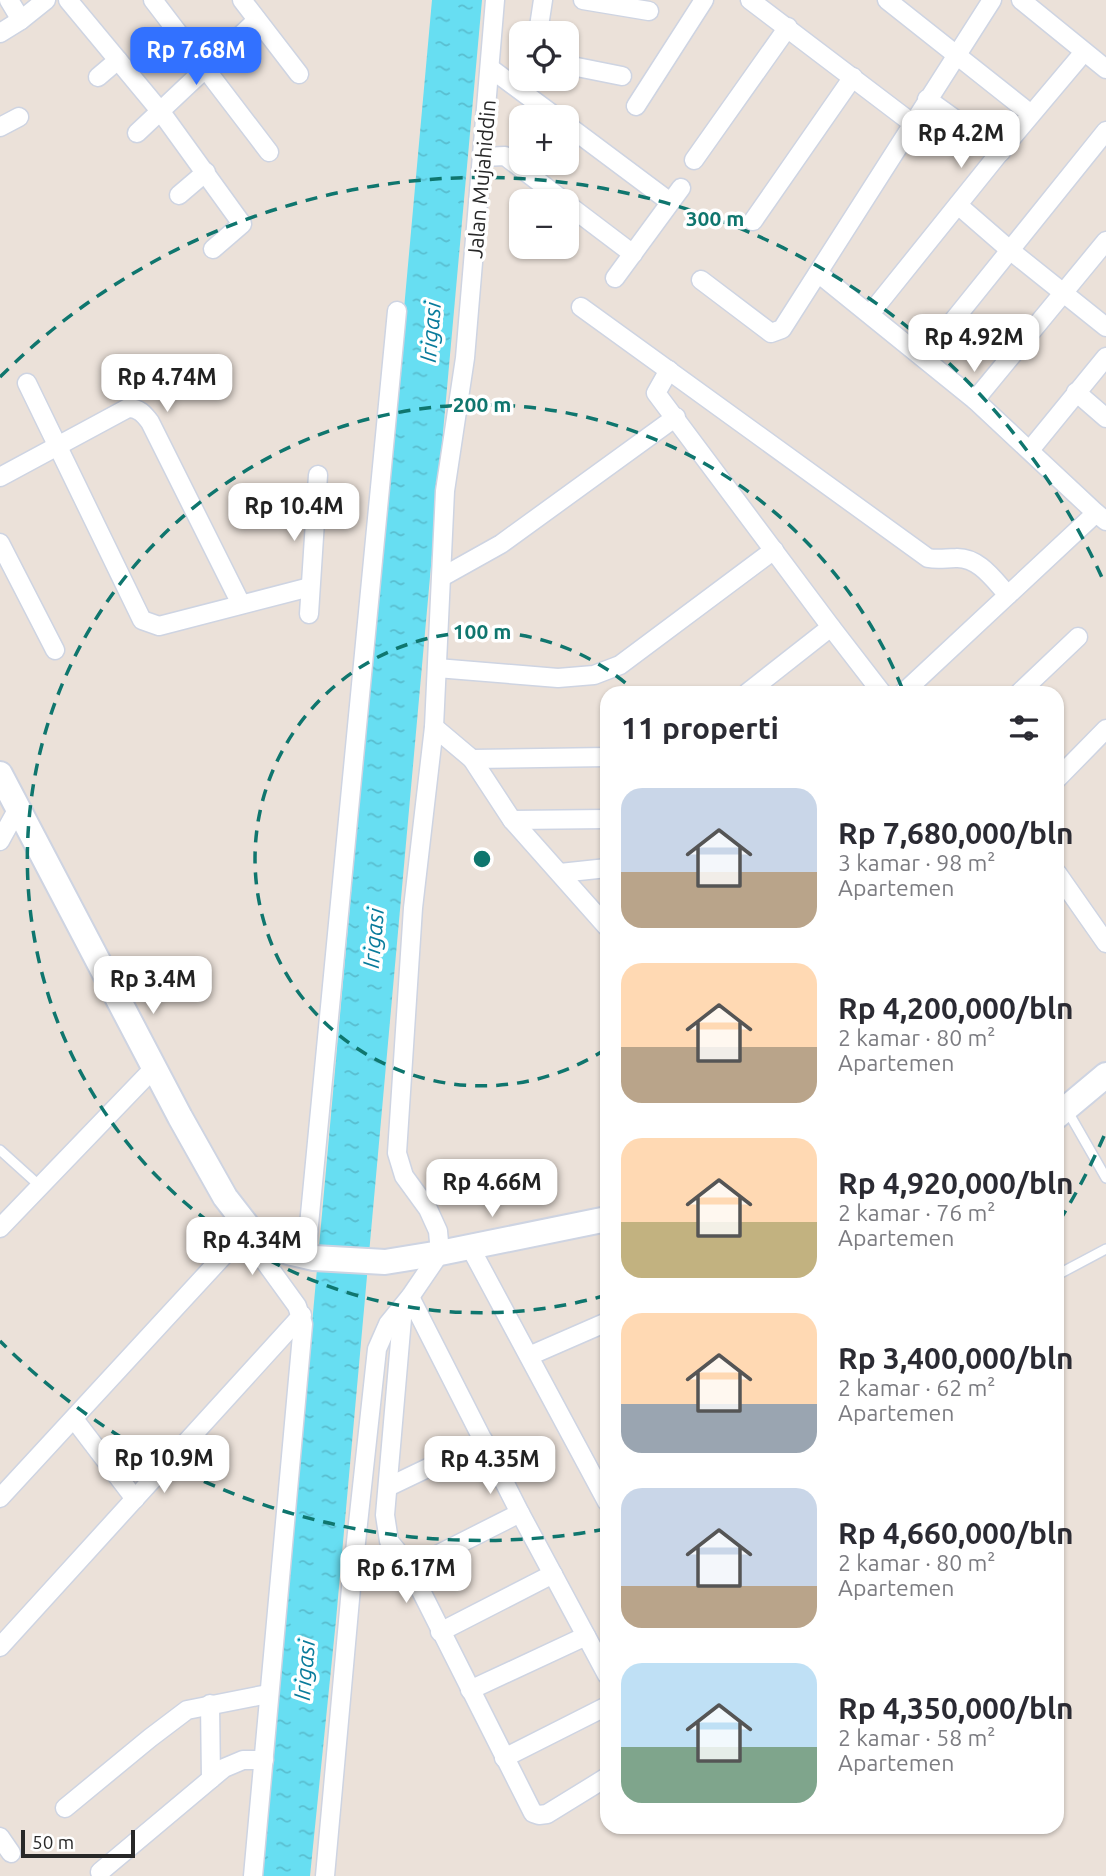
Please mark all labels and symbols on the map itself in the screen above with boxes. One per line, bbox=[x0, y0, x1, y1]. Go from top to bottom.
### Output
pin: Rp 7.68M bbox=[124, 28, 268, 87]
street label: Jalan Mujahiddin bbox=[462, 99, 500, 259]
pin: Rp 4.2M bbox=[896, 110, 1026, 170]
text: 300 m bbox=[686, 206, 744, 230]
water label: Irigasi bbox=[415, 299, 445, 363]
pin: Rp 4.92M bbox=[902, 314, 1046, 374]
pin: Rp 4.74M bbox=[95, 354, 239, 414]
text: 200 m bbox=[453, 392, 511, 416]
pin: Rp 10.4M bbox=[222, 484, 366, 543]
text: 100 m bbox=[453, 619, 511, 643]
centre of rings bbox=[470, 847, 494, 871]
water label: Irigasi bbox=[358, 905, 388, 969]
pin: Rp 3.4M bbox=[88, 956, 218, 1016]
pin: Rp 4.66M bbox=[420, 1160, 564, 1219]
pin: Rp 4.34M bbox=[180, 1218, 324, 1277]
pin: Rp 10.9M bbox=[92, 1436, 236, 1495]
pin: Rp 4.35M bbox=[418, 1436, 562, 1496]
pin: Rp 6.17M bbox=[334, 1546, 478, 1605]
water label: Irigasi bbox=[289, 1637, 319, 1701]
scale bar bbox=[21, 1827, 135, 1859]

